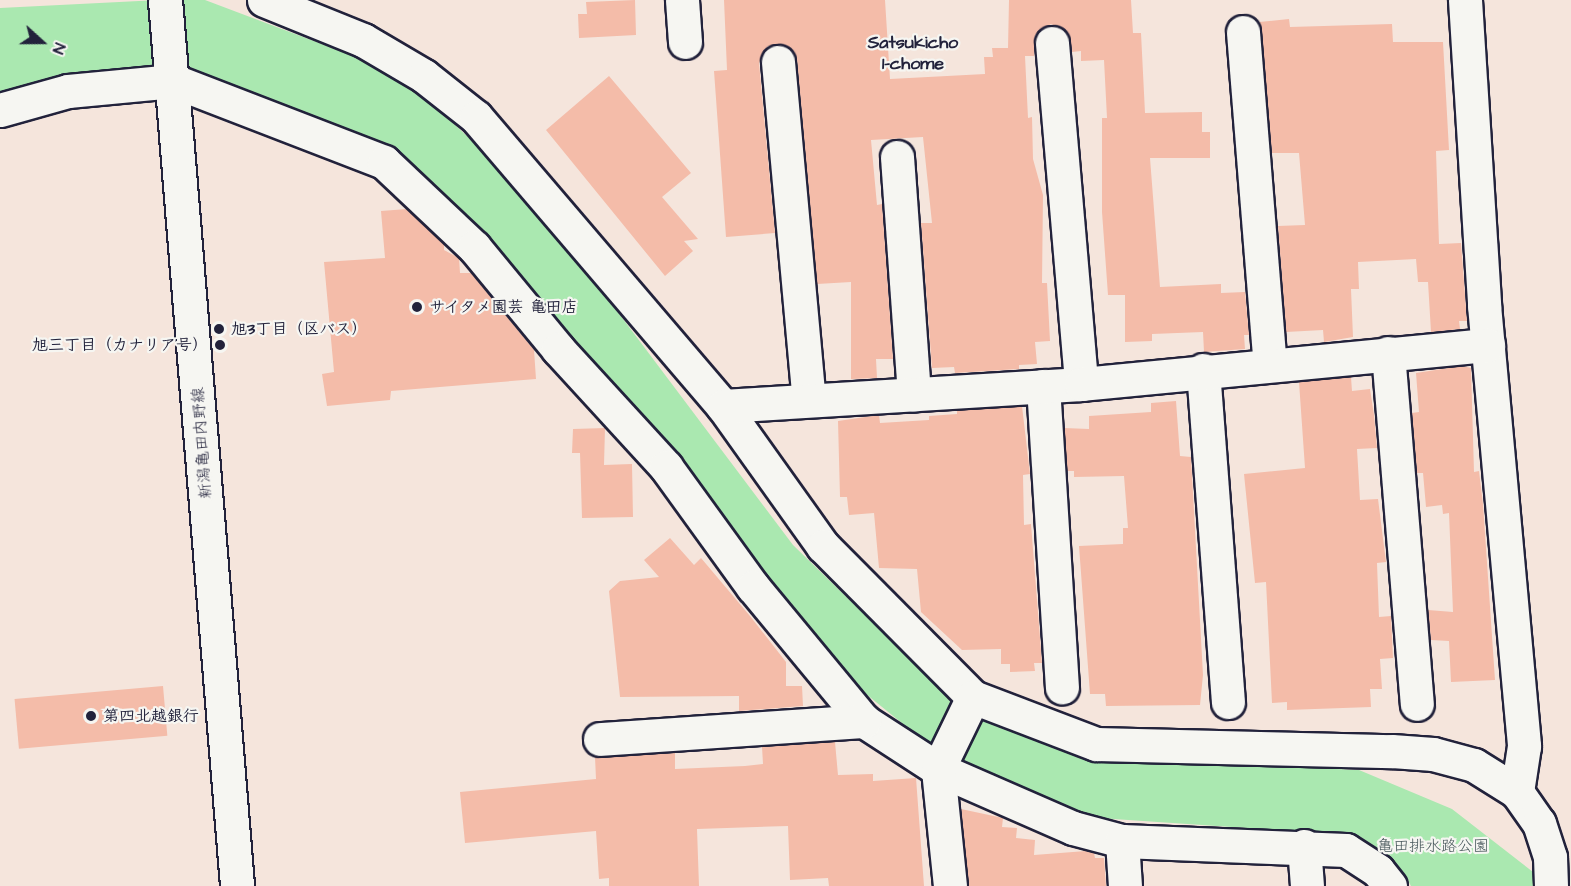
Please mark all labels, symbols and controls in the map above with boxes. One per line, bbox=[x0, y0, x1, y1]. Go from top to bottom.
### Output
north arrow bbox=[12, 12, 72, 72]
district label: Satsukicho 1-chome bbox=[868, 33, 958, 76]
text: N bbox=[47, 40, 71, 57]
place label: サイタメ園芸 亀田店 bbox=[429, 297, 579, 317]
marker: サイタメ園芸 亀田店 bbox=[410, 300, 424, 314]
place label: 旭3丁目（区バス） bbox=[231, 319, 367, 339]
marker: 旭3丁目（区バス） bbox=[212, 322, 226, 336]
place label: 旭三丁目（カナリア号） bbox=[32, 335, 208, 355]
marker: 旭三丁目（カナリア号） bbox=[213, 338, 227, 352]
street label: 新潟亀田内野線 bbox=[189, 386, 215, 500]
place label: 第四北越銀行 bbox=[103, 706, 199, 726]
marker: 第四北越銀行 bbox=[84, 709, 98, 723]
park label: 亀田排水路公園 bbox=[1377, 836, 1489, 856]

